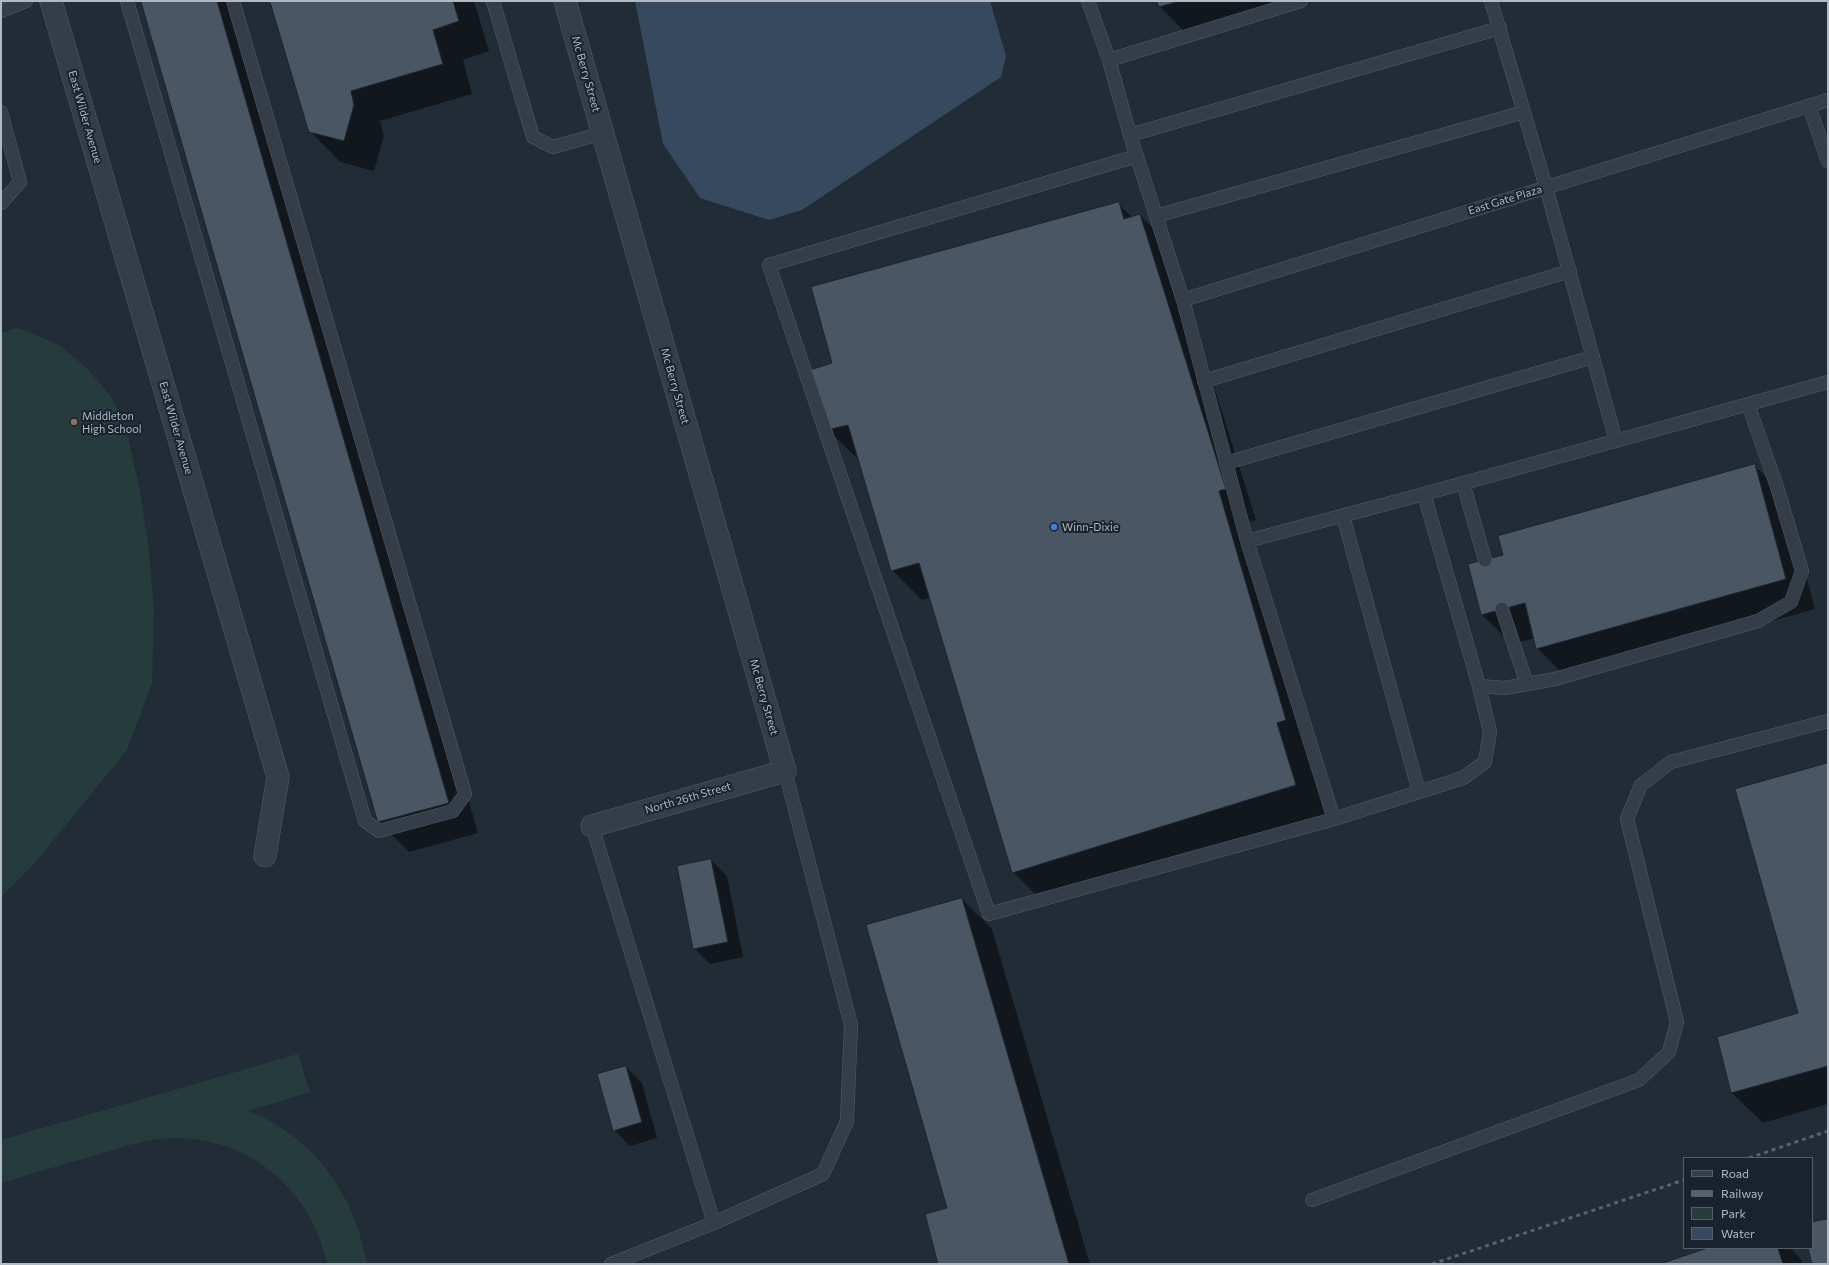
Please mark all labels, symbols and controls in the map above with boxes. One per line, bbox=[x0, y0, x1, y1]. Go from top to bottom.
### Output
street label: Mc Berry Street bbox=[569, 34, 603, 114]
street label: East Wilder Avenue bbox=[65, 69, 105, 165]
street label: East Gate Plaza bbox=[1466, 182, 1544, 218]
street label: Mc Berry Street bbox=[658, 346, 692, 426]
street label: East Wilder Avenue bbox=[156, 380, 196, 476]
place label: Middleton High School bbox=[82, 409, 142, 435]
marker: Middleton High School bbox=[69, 417, 79, 427]
place label: Winn-Dixie bbox=[1062, 520, 1119, 534]
marker: Winn-Dixie bbox=[1049, 522, 1059, 532]
street label: Mc Berry Street bbox=[747, 657, 781, 737]
street label: North 26th Street bbox=[643, 779, 733, 817]
legend bbox=[1683, 1157, 1813, 1249]
text: Road bbox=[1721, 1166, 1749, 1180]
text: Railway bbox=[1721, 1186, 1763, 1200]
text: Park bbox=[1721, 1206, 1746, 1220]
text: Water bbox=[1721, 1226, 1755, 1240]

